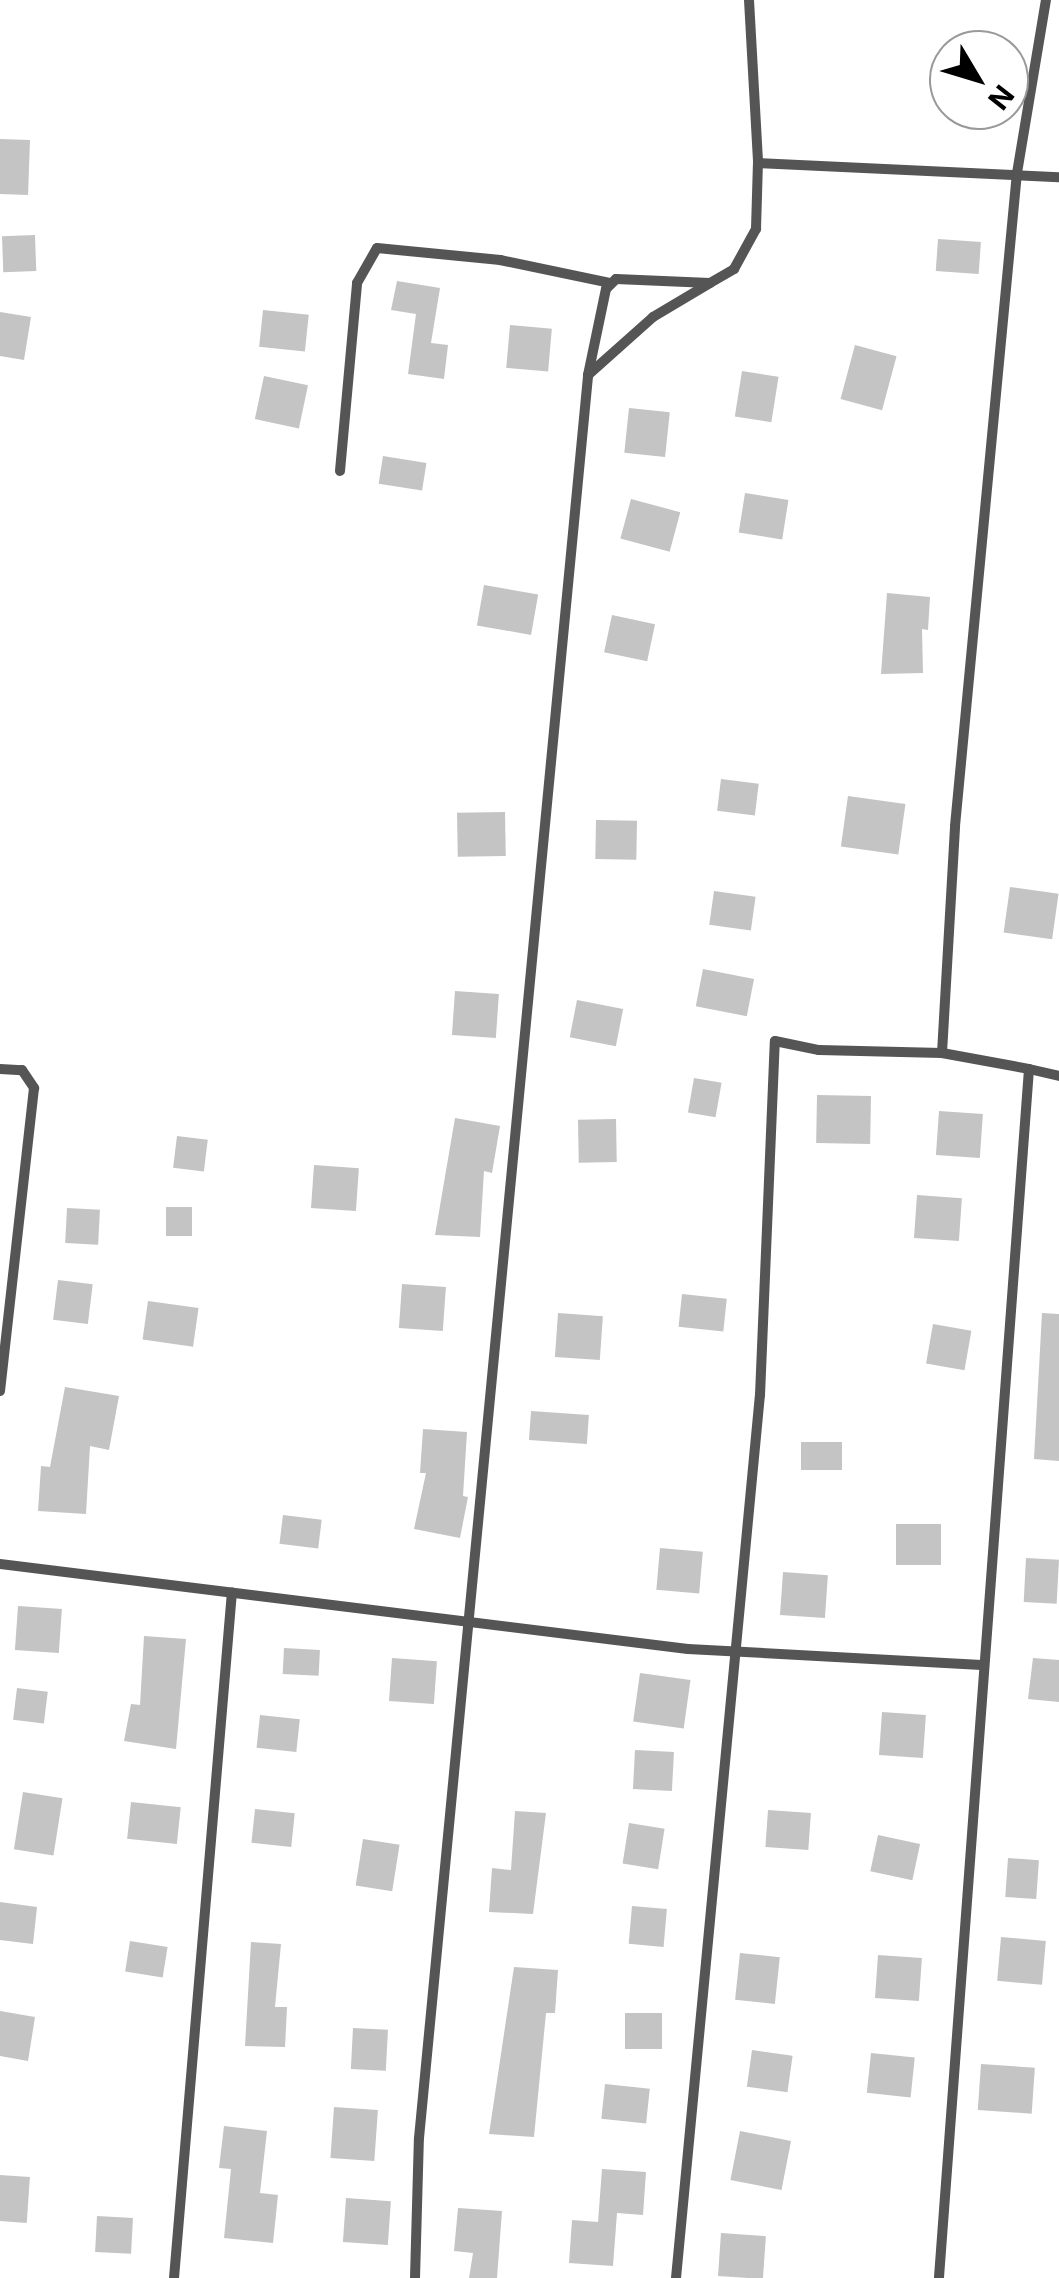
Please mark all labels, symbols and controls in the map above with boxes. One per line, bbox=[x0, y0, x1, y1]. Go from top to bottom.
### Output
north arrow bbox=[929, 30, 1029, 130]
text: N bbox=[981, 78, 1021, 116]

